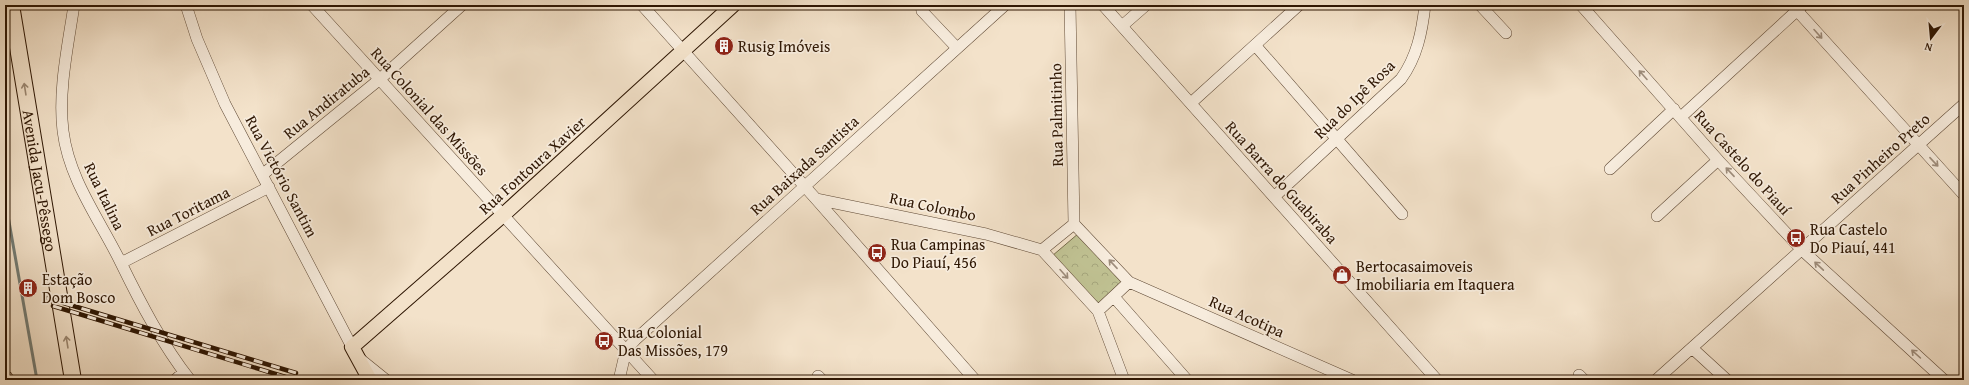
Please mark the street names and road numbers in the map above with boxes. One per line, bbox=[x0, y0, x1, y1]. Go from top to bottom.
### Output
street label: Rua Colonial das Missões bbox=[366, 41, 494, 181]
street label: Rua do Ipê Rosa bbox=[1308, 54, 1400, 144]
street label: Rua Andiratuba bbox=[278, 59, 375, 144]
street label: Rua Palmitinho bbox=[1043, 63, 1069, 167]
street label: Rua Castelo do Piauí bbox=[1689, 104, 1797, 221]
street label: Rua Pinheiro Preto bbox=[1825, 107, 1935, 209]
street label: Avenida Jacu-Pêssego bbox=[16, 108, 64, 253]
street label: Rua Baixada Santista bbox=[744, 109, 864, 221]
street label: Rua Fontoura Xavier bbox=[473, 110, 591, 220]
street label: Rua Victório Santim bbox=[240, 111, 324, 241]
street label: Rua Barra do Guabiraba bbox=[1220, 115, 1344, 249]
street label: Rua Italina bbox=[78, 158, 132, 234]
street label: Rua Toritama bbox=[142, 180, 234, 242]
street label: Rua Colombo bbox=[887, 185, 979, 227]
street label: Rua Acotipa bbox=[1205, 289, 1289, 343]

